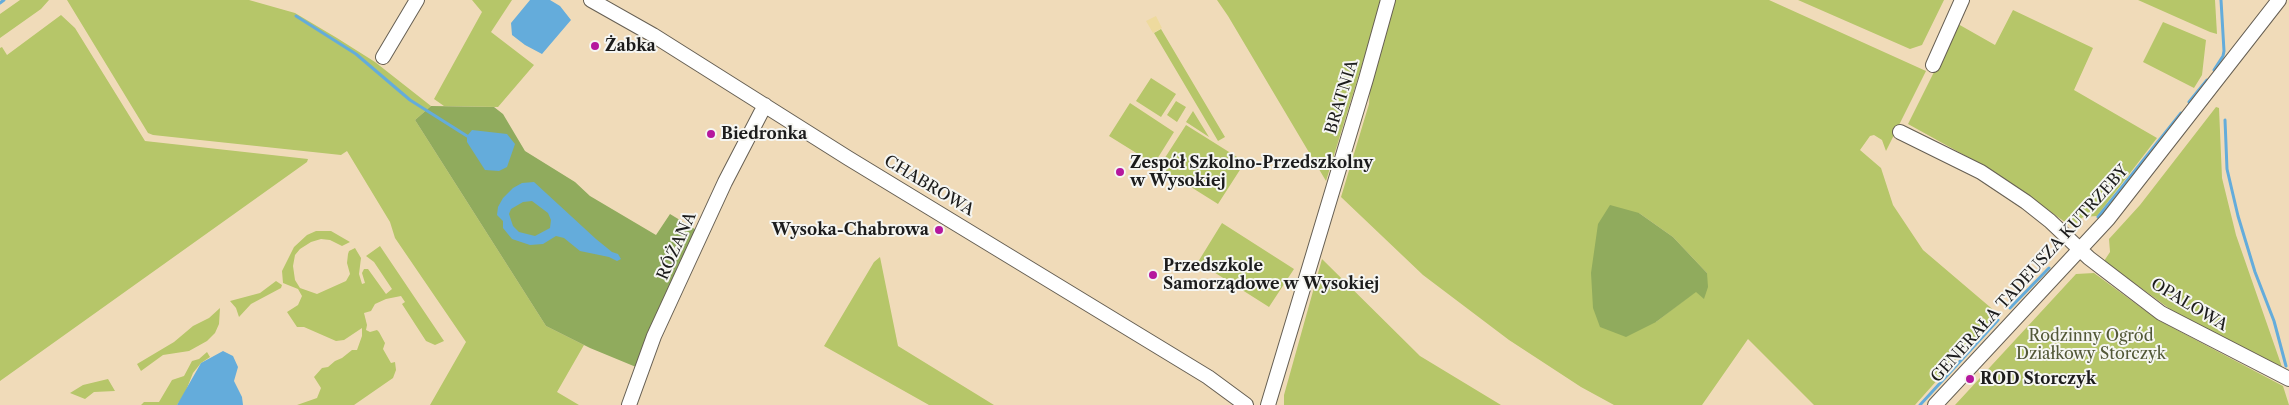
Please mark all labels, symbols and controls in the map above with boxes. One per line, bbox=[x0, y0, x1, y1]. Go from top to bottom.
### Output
place label: Żabka bbox=[605, 36, 656, 56]
marker: Żabka bbox=[589, 40, 601, 52]
street label: BRATNIA bbox=[1322, 58, 1362, 136]
place label: Biedronka bbox=[721, 124, 807, 144]
marker: Biedronka bbox=[705, 128, 717, 140]
street label: CHABROWA bbox=[881, 152, 977, 220]
place label: Zespół Szkolno-Przedszkolny w Wysokiej bbox=[1130, 153, 1373, 191]
street label: GENERAŁA TADEUSZA KUTRZEBY bbox=[1927, 161, 2133, 387]
marker: Zespół Szkolno-Przedszkolny w Wysokiej bbox=[1114, 166, 1126, 178]
street label: RÓŻANA bbox=[654, 209, 700, 283]
place label: Wysoka-Chabrowa bbox=[772, 220, 929, 240]
marker: Wysoka-Chabrowa bbox=[933, 224, 945, 236]
place label: Przedszkole Samorządowe w Wysokiej bbox=[1163, 256, 1379, 294]
marker: Przedszkole Samorządowe w Wysokiej bbox=[1147, 269, 1159, 281]
street label: OPALOWA bbox=[2147, 275, 2231, 335]
park label: Rodzinny Ogród Działkowy Storczyk bbox=[2016, 326, 2166, 364]
place label: ROD Storczyk bbox=[1980, 369, 2096, 389]
marker: ROD Storczyk bbox=[1964, 373, 1976, 385]

